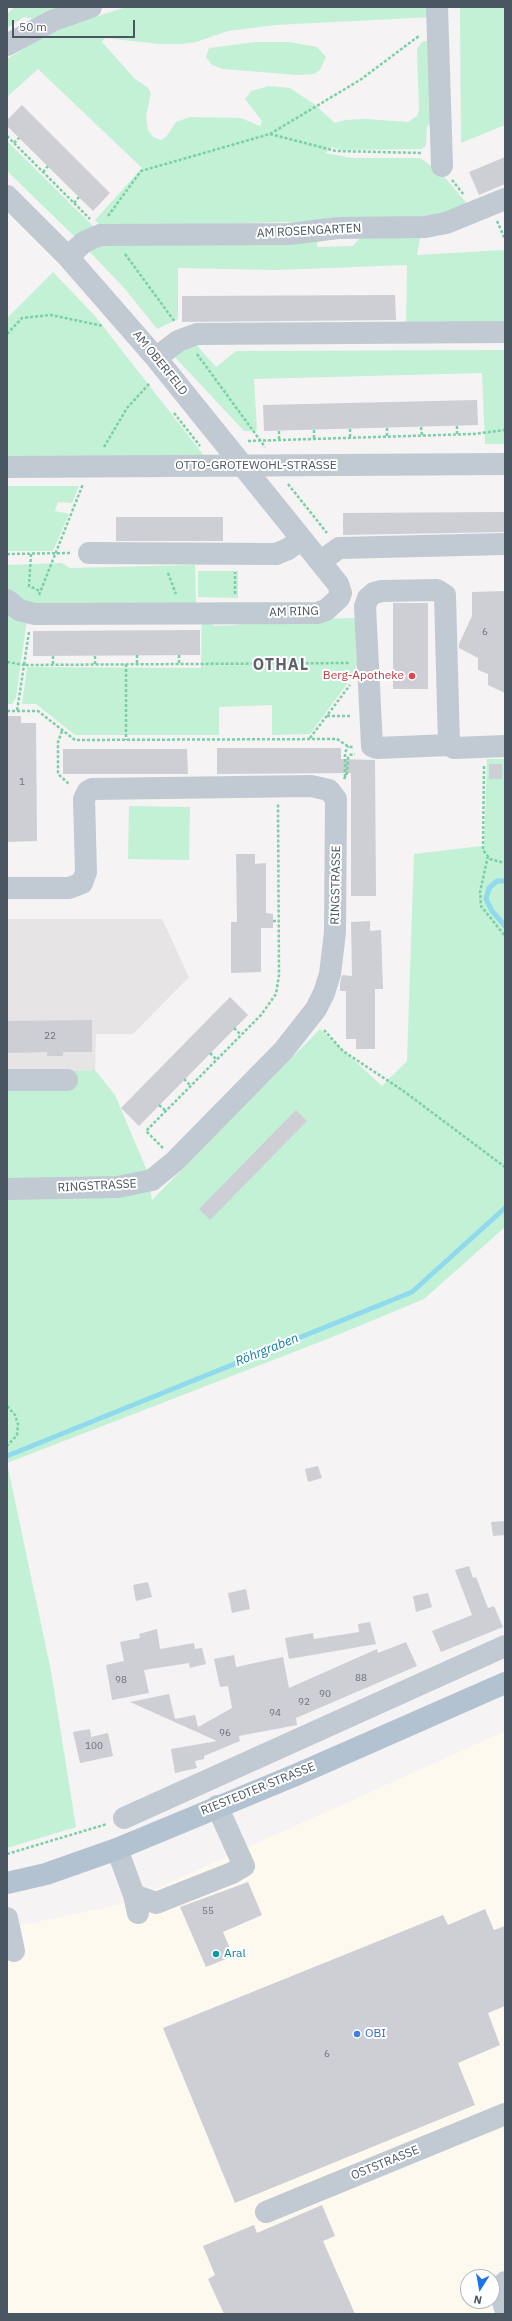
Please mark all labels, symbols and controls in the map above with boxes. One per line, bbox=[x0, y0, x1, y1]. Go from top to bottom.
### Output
scale bar bbox=[14, 12, 137, 38]
text: 50 m bbox=[19, 19, 47, 34]
street label: AM ROSENGARTEN bbox=[256, 221, 362, 241]
street label: AM OBERFELD bbox=[130, 328, 190, 398]
street label: OTTO-GROTEWOHL-STRASSE bbox=[175, 459, 337, 473]
street label: AM RING bbox=[269, 604, 319, 620]
house number: 6 bbox=[482, 626, 488, 638]
district label: OTHAL bbox=[253, 655, 309, 675]
place label: Berg-Apotheke bbox=[323, 669, 404, 683]
marker: Berg-Apotheke bbox=[407, 671, 417, 681]
house number: 1 bbox=[19, 776, 25, 788]
street label: RINGSTRASSE bbox=[328, 845, 344, 925]
house number: 22 bbox=[44, 1030, 56, 1042]
street label: RINGSTRASSE bbox=[57, 1177, 137, 1195]
water label: Röhrgraben bbox=[233, 1330, 301, 1370]
house number: 88 bbox=[355, 1672, 367, 1684]
house number: 98 bbox=[115, 1674, 127, 1686]
house number: 90 bbox=[319, 1688, 331, 1700]
house number: 92 bbox=[298, 1696, 310, 1708]
house number: 94 bbox=[269, 1707, 281, 1719]
house number: 96 bbox=[219, 1727, 231, 1739]
house number: 100 bbox=[85, 1740, 103, 1752]
street label: RIESTEDTER STRASSE bbox=[199, 1759, 317, 1819]
house number: 55 bbox=[202, 1905, 214, 1917]
place label: Aral bbox=[224, 1947, 246, 1961]
marker: Aral bbox=[211, 1949, 221, 1959]
place label: OBI bbox=[365, 2027, 386, 2041]
marker: OBI bbox=[352, 2029, 362, 2039]
house number: 6 bbox=[324, 2048, 330, 2060]
street label: OSTSTRASSE bbox=[349, 2143, 421, 2183]
north arrow bbox=[460, 2269, 500, 2309]
text: N bbox=[473, 2292, 483, 2307]

